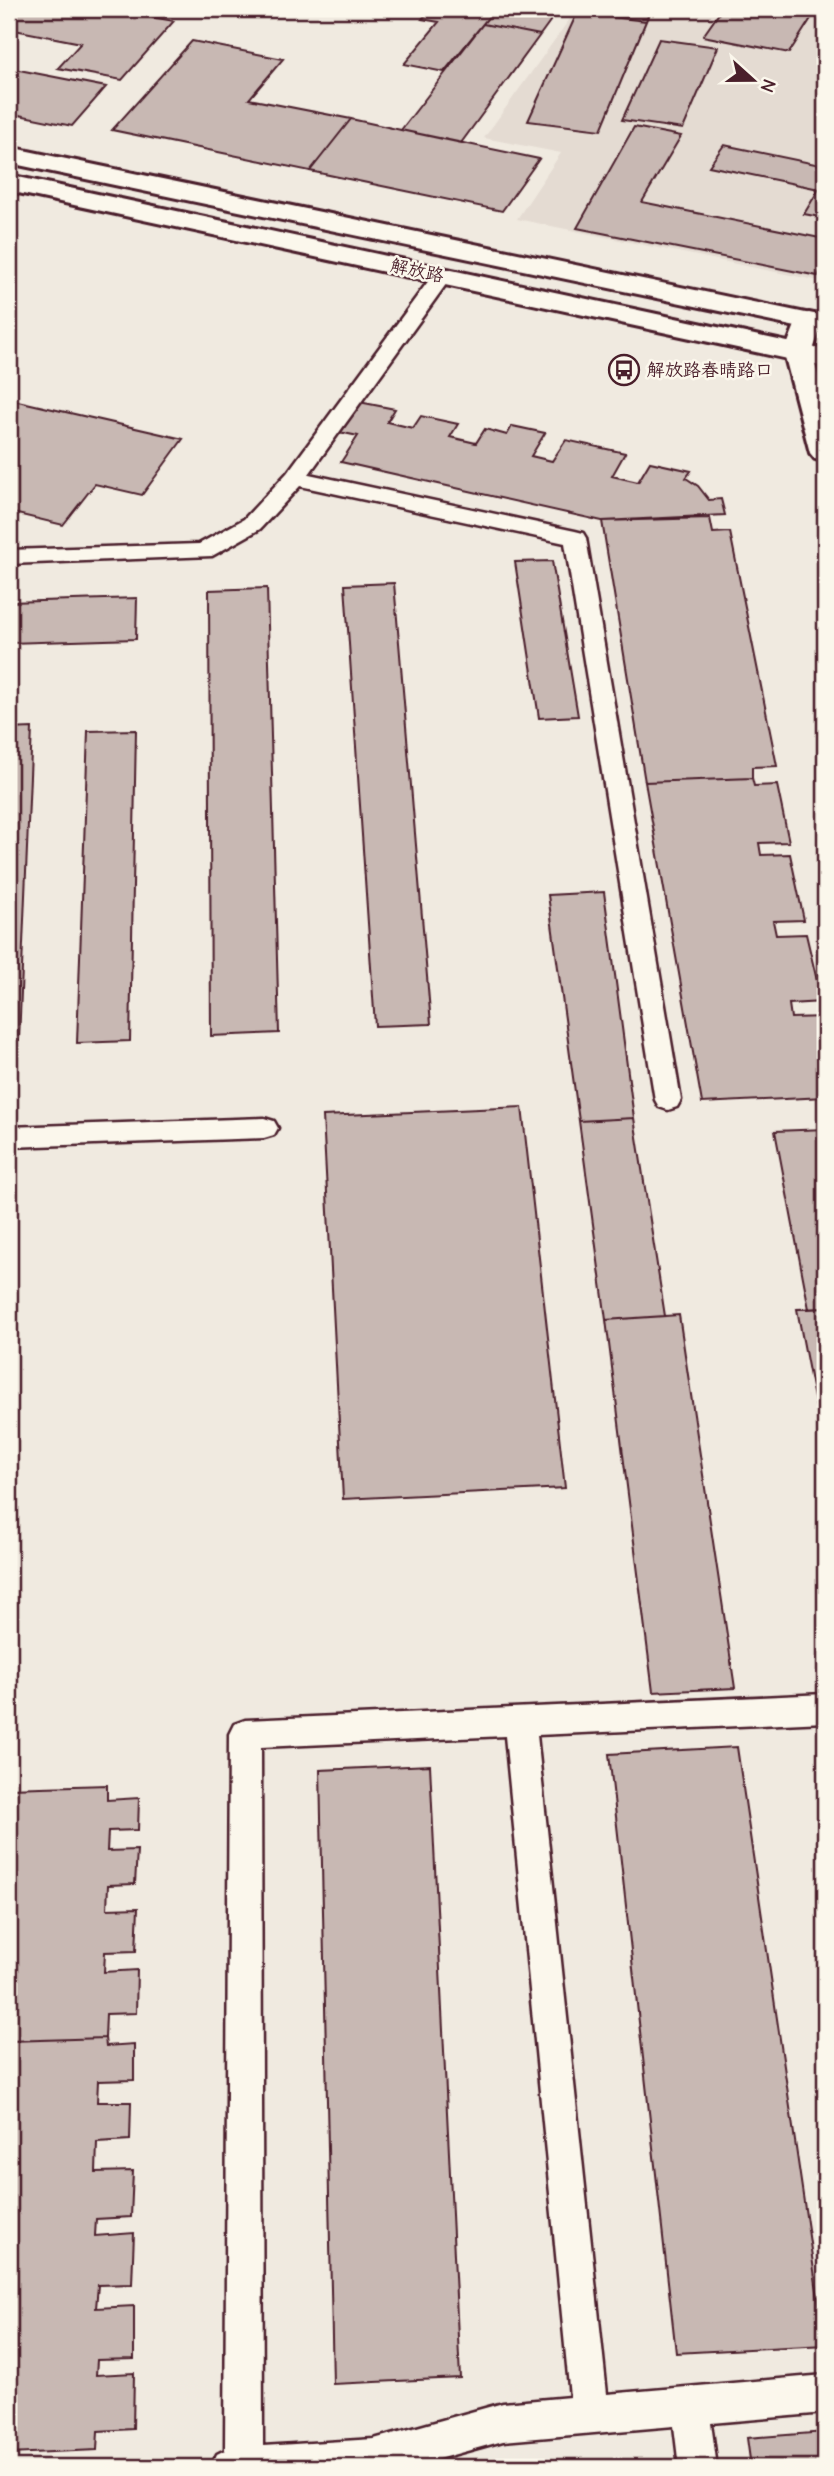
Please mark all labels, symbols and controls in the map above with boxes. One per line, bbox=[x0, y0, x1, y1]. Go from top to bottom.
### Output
north arrow bbox=[718, 46, 788, 116]
text: N bbox=[755, 76, 780, 95]
street label: 解放路 bbox=[388, 255, 446, 287]
bus stop icon: 解放路春晴路口 bbox=[607, 353, 641, 387]
place label: 解放路春晴路口 bbox=[647, 360, 773, 381]

